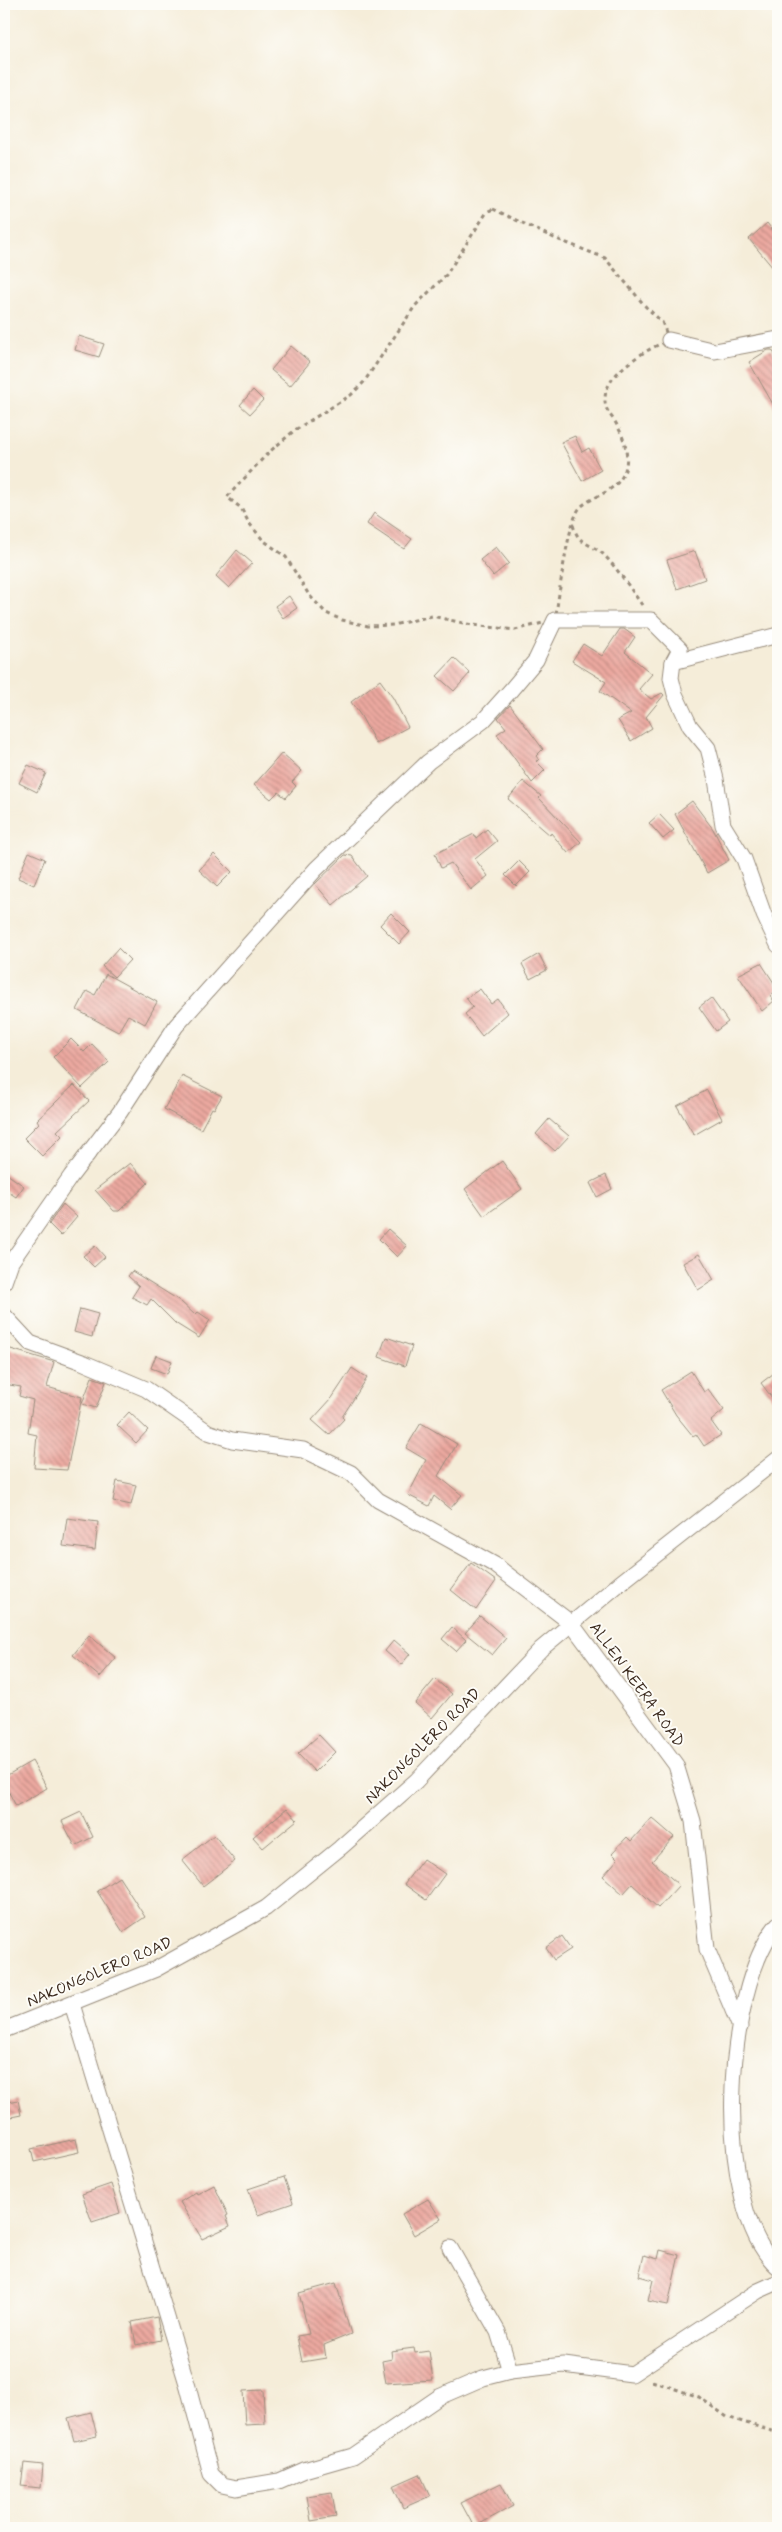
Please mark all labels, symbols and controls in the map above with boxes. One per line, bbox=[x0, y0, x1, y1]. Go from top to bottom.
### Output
street label: ALLEN KEERA ROAD bbox=[584, 1618, 689, 1752]
street label: NAKONGOLERO ROAD bbox=[360, 1683, 486, 1809]
street label: NAKONGOLERO ROAD bbox=[24, 1932, 176, 2013]

